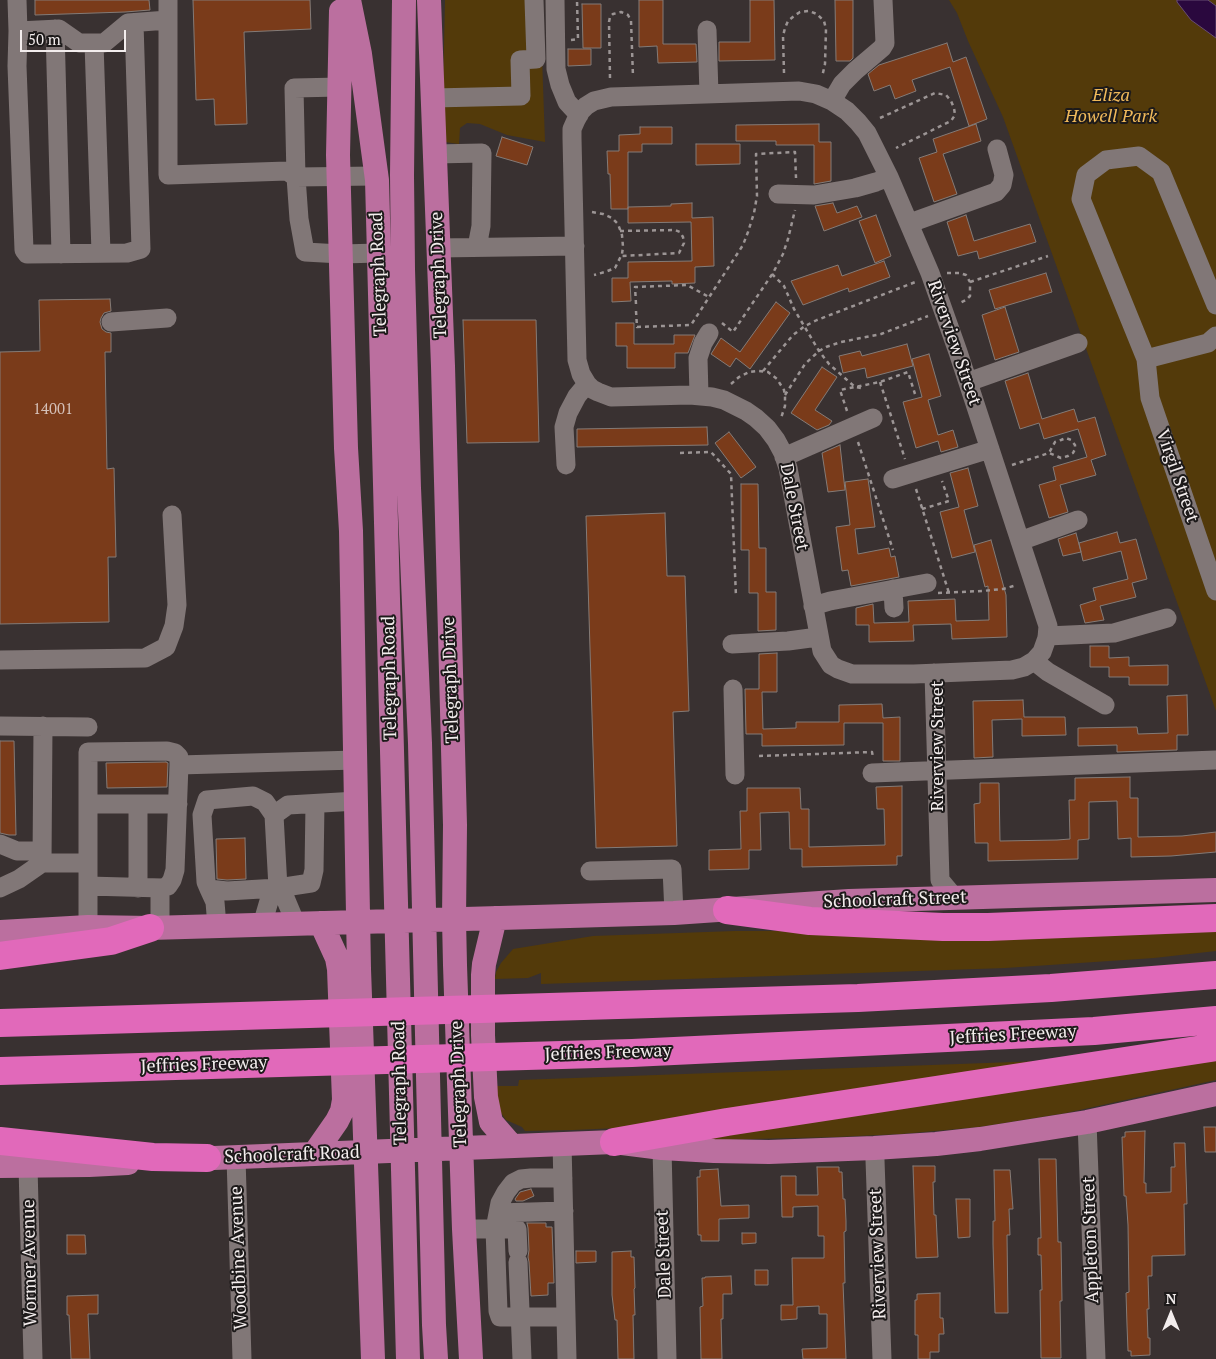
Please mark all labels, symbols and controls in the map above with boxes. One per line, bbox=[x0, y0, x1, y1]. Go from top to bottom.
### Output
scale bar bbox=[22, 20, 129, 52]
text: 50 m bbox=[28, 29, 61, 49]
park label: Eliza Howell Park bbox=[1065, 85, 1157, 128]
street label: Telegraph Drive bbox=[426, 211, 452, 339]
street label: Telegraph Road bbox=[366, 212, 392, 336]
street label: Riverview Street bbox=[922, 278, 986, 408]
house number: 14001 bbox=[33, 401, 73, 419]
street label: Virgil Street bbox=[1151, 426, 1203, 526]
street label: Dale Street bbox=[775, 461, 813, 553]
street label: Telegraph Road bbox=[378, 616, 402, 740]
street label: Telegraph Drive bbox=[438, 616, 464, 744]
street label: Riverview Street bbox=[927, 680, 949, 812]
street label: Schoolcraft Street bbox=[823, 887, 967, 913]
street label: Telegraph Drive bbox=[446, 1020, 472, 1148]
street label: Telegraph Road bbox=[388, 1021, 412, 1145]
street label: Jeffries Freeway bbox=[949, 1021, 1077, 1049]
street label: Jeffries Freeway bbox=[544, 1040, 672, 1066]
street label: Jeffries Freeway bbox=[140, 1052, 268, 1078]
street label: Schoolcraft Road bbox=[224, 1142, 360, 1168]
street label: Appleton Street bbox=[1078, 1176, 1104, 1304]
street label: Woodbine Avenue bbox=[226, 1186, 252, 1330]
street label: Riverview Street bbox=[865, 1188, 891, 1320]
street label: Wormer Avenue bbox=[18, 1199, 42, 1327]
street label: Dale Street bbox=[652, 1209, 676, 1299]
north arrow bbox=[1146, 1289, 1196, 1339]
text: N bbox=[1166, 1289, 1176, 1308]

